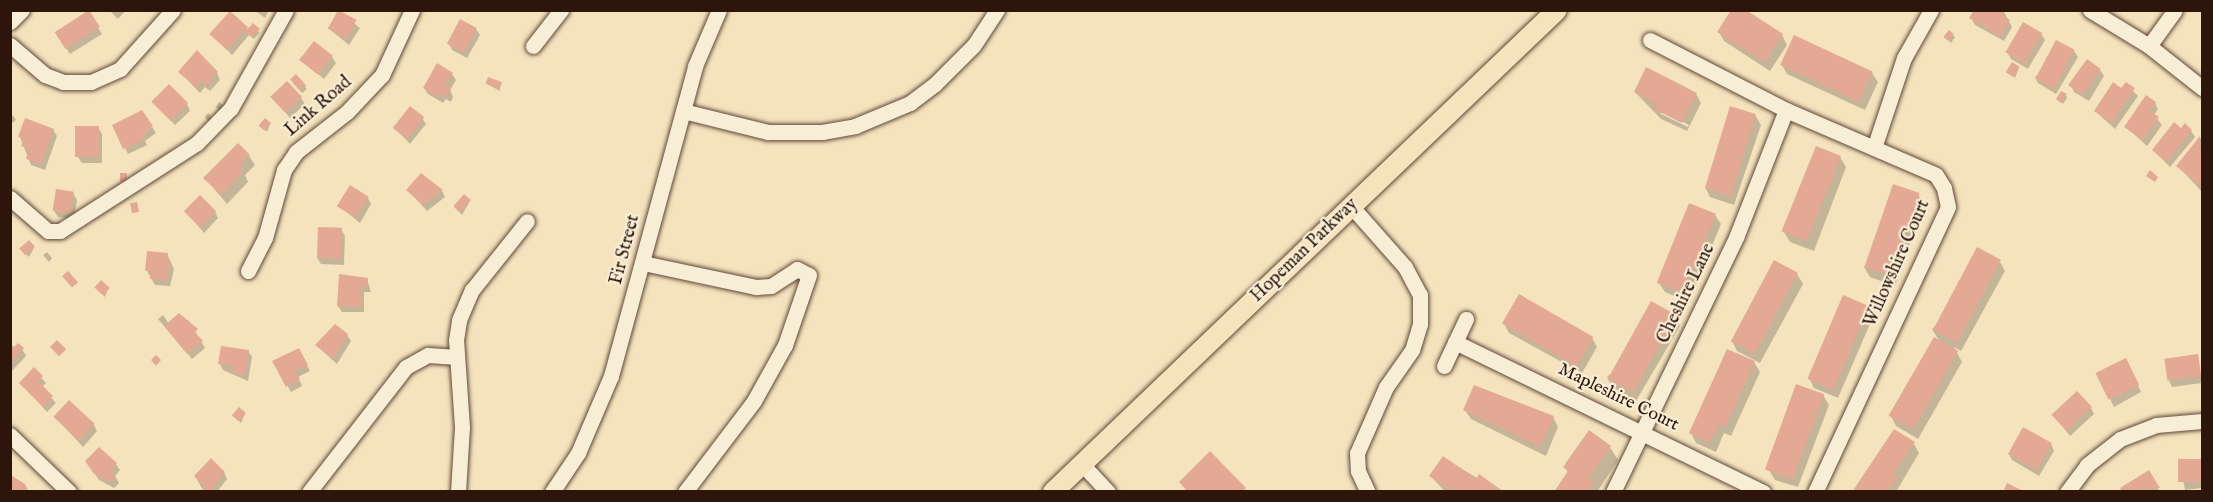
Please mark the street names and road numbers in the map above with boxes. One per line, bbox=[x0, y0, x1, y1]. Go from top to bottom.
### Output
street label: Link Road bbox=[281, 72, 357, 142]
street label: Hopeman Parkway bbox=[1247, 194, 1363, 308]
street label: Willowshire Court bbox=[1860, 197, 1936, 331]
street label: Fir Street bbox=[606, 213, 646, 287]
street label: Cheshire Lane bbox=[1653, 240, 1721, 348]
street label: Mapleshire Court bbox=[1554, 359, 1682, 437]

